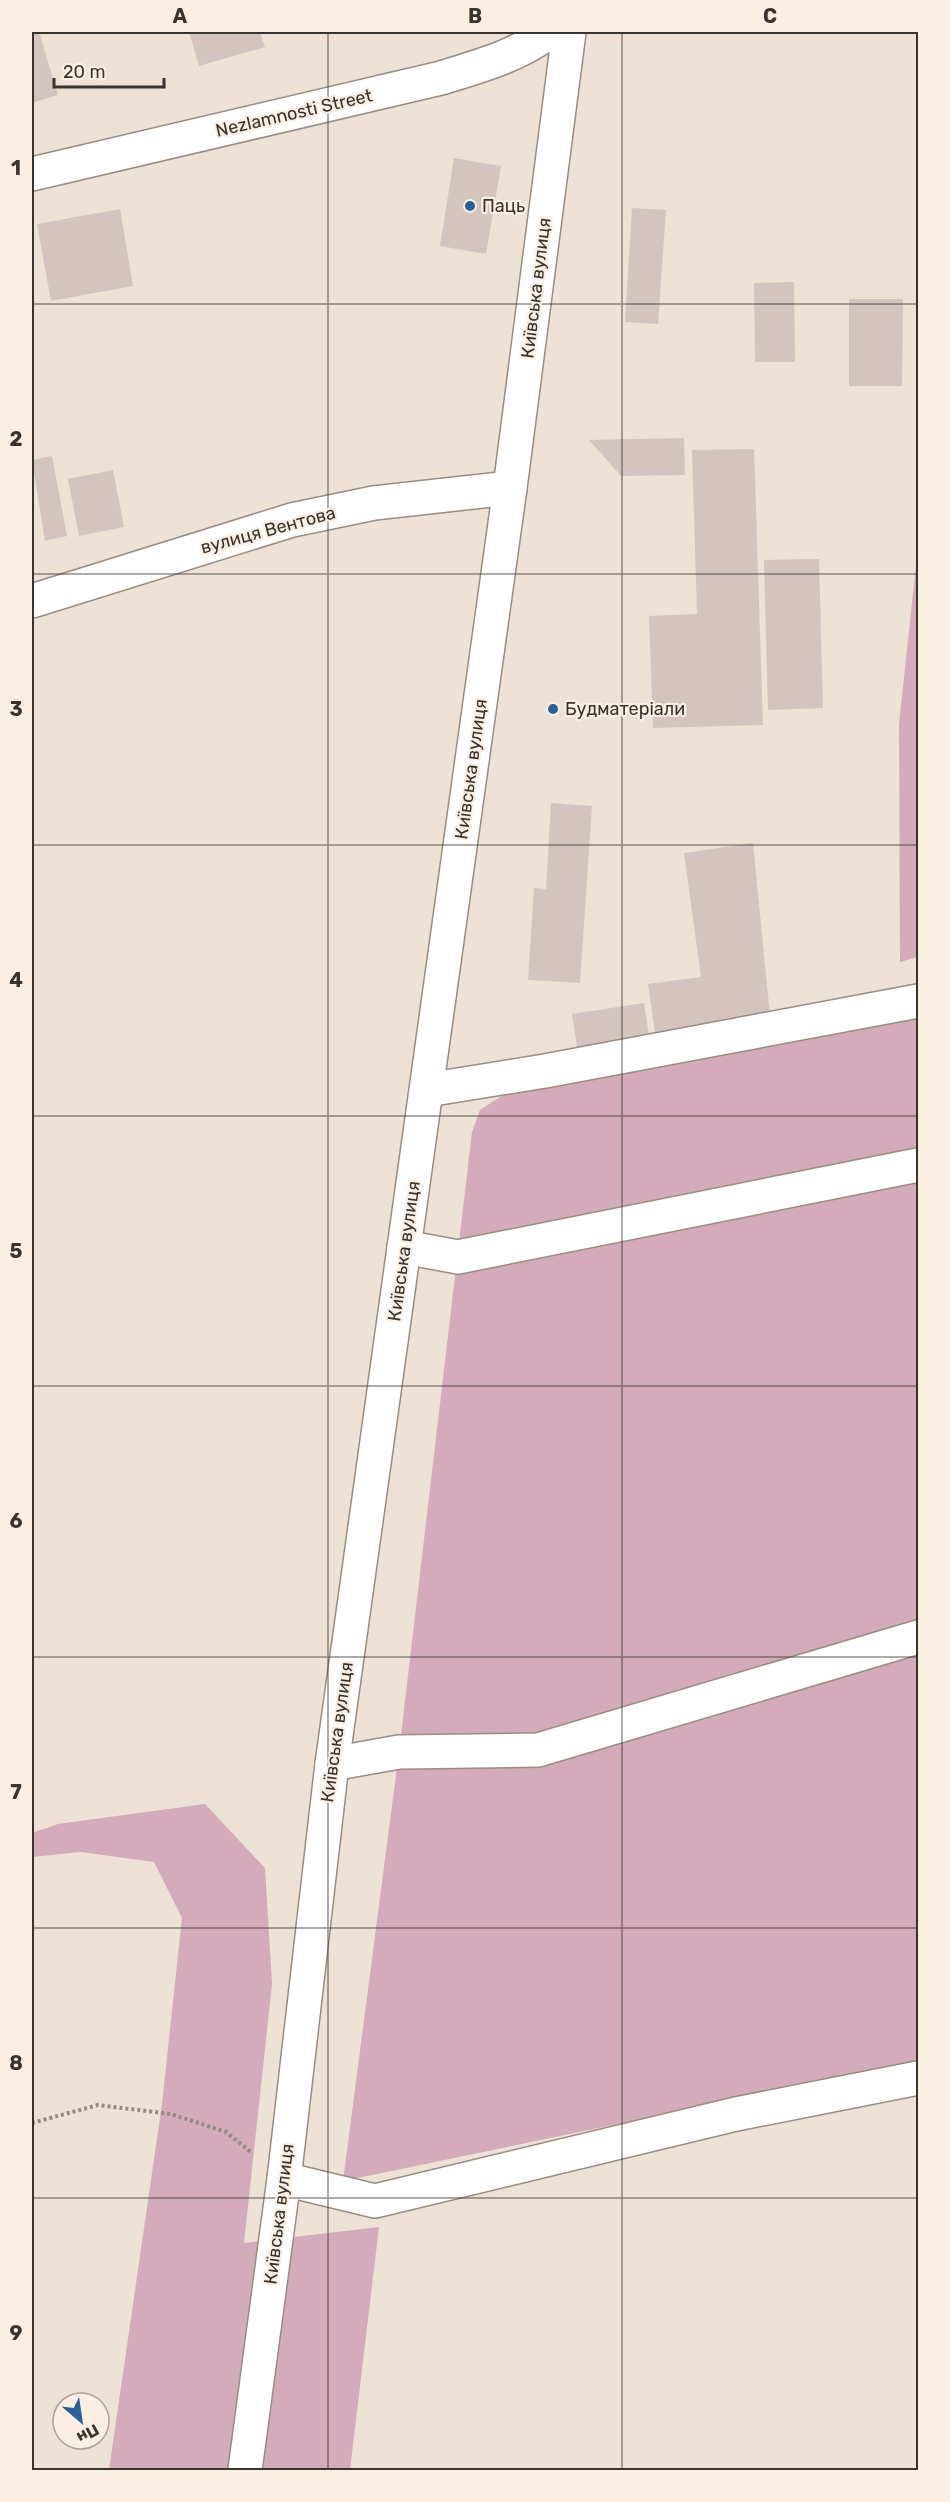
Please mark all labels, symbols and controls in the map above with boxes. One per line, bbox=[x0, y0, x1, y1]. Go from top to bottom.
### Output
text: A bbox=[173, 4, 188, 28]
text: B bbox=[468, 4, 482, 28]
text: C bbox=[763, 4, 777, 28]
scale bar bbox=[54, 51, 164, 89]
text: 20 m bbox=[63, 61, 105, 83]
street label: Nezlamnosti Street bbox=[213, 84, 375, 142]
text: 1 bbox=[11, 156, 21, 180]
place label: Паць bbox=[482, 195, 525, 217]
marker: Паць bbox=[463, 199, 477, 213]
street label: Київська вулиця bbox=[516, 216, 556, 360]
text: 2 bbox=[10, 427, 23, 451]
street label: вулиця Вентова bbox=[198, 501, 338, 559]
text: 3 bbox=[9, 697, 23, 721]
street label: Київська вулиця bbox=[450, 697, 492, 841]
place label: Будматеріали bbox=[565, 698, 685, 720]
marker: Будматеріали bbox=[546, 702, 560, 716]
text: 4 bbox=[9, 968, 23, 992]
street label: Київська вулиця bbox=[383, 1179, 425, 1323]
text: 5 bbox=[10, 1239, 23, 1263]
text: 6 bbox=[9, 1509, 23, 1533]
street label: Київська вулиця bbox=[316, 1660, 358, 1804]
text: 7 bbox=[10, 1780, 22, 1804]
text: 8 bbox=[9, 2051, 23, 2075]
street label: Київська вулиця bbox=[259, 2142, 299, 2286]
text: 9 bbox=[10, 2321, 23, 2345]
north arrow bbox=[51, 2391, 111, 2451]
text: Пн bbox=[74, 2420, 102, 2447]

